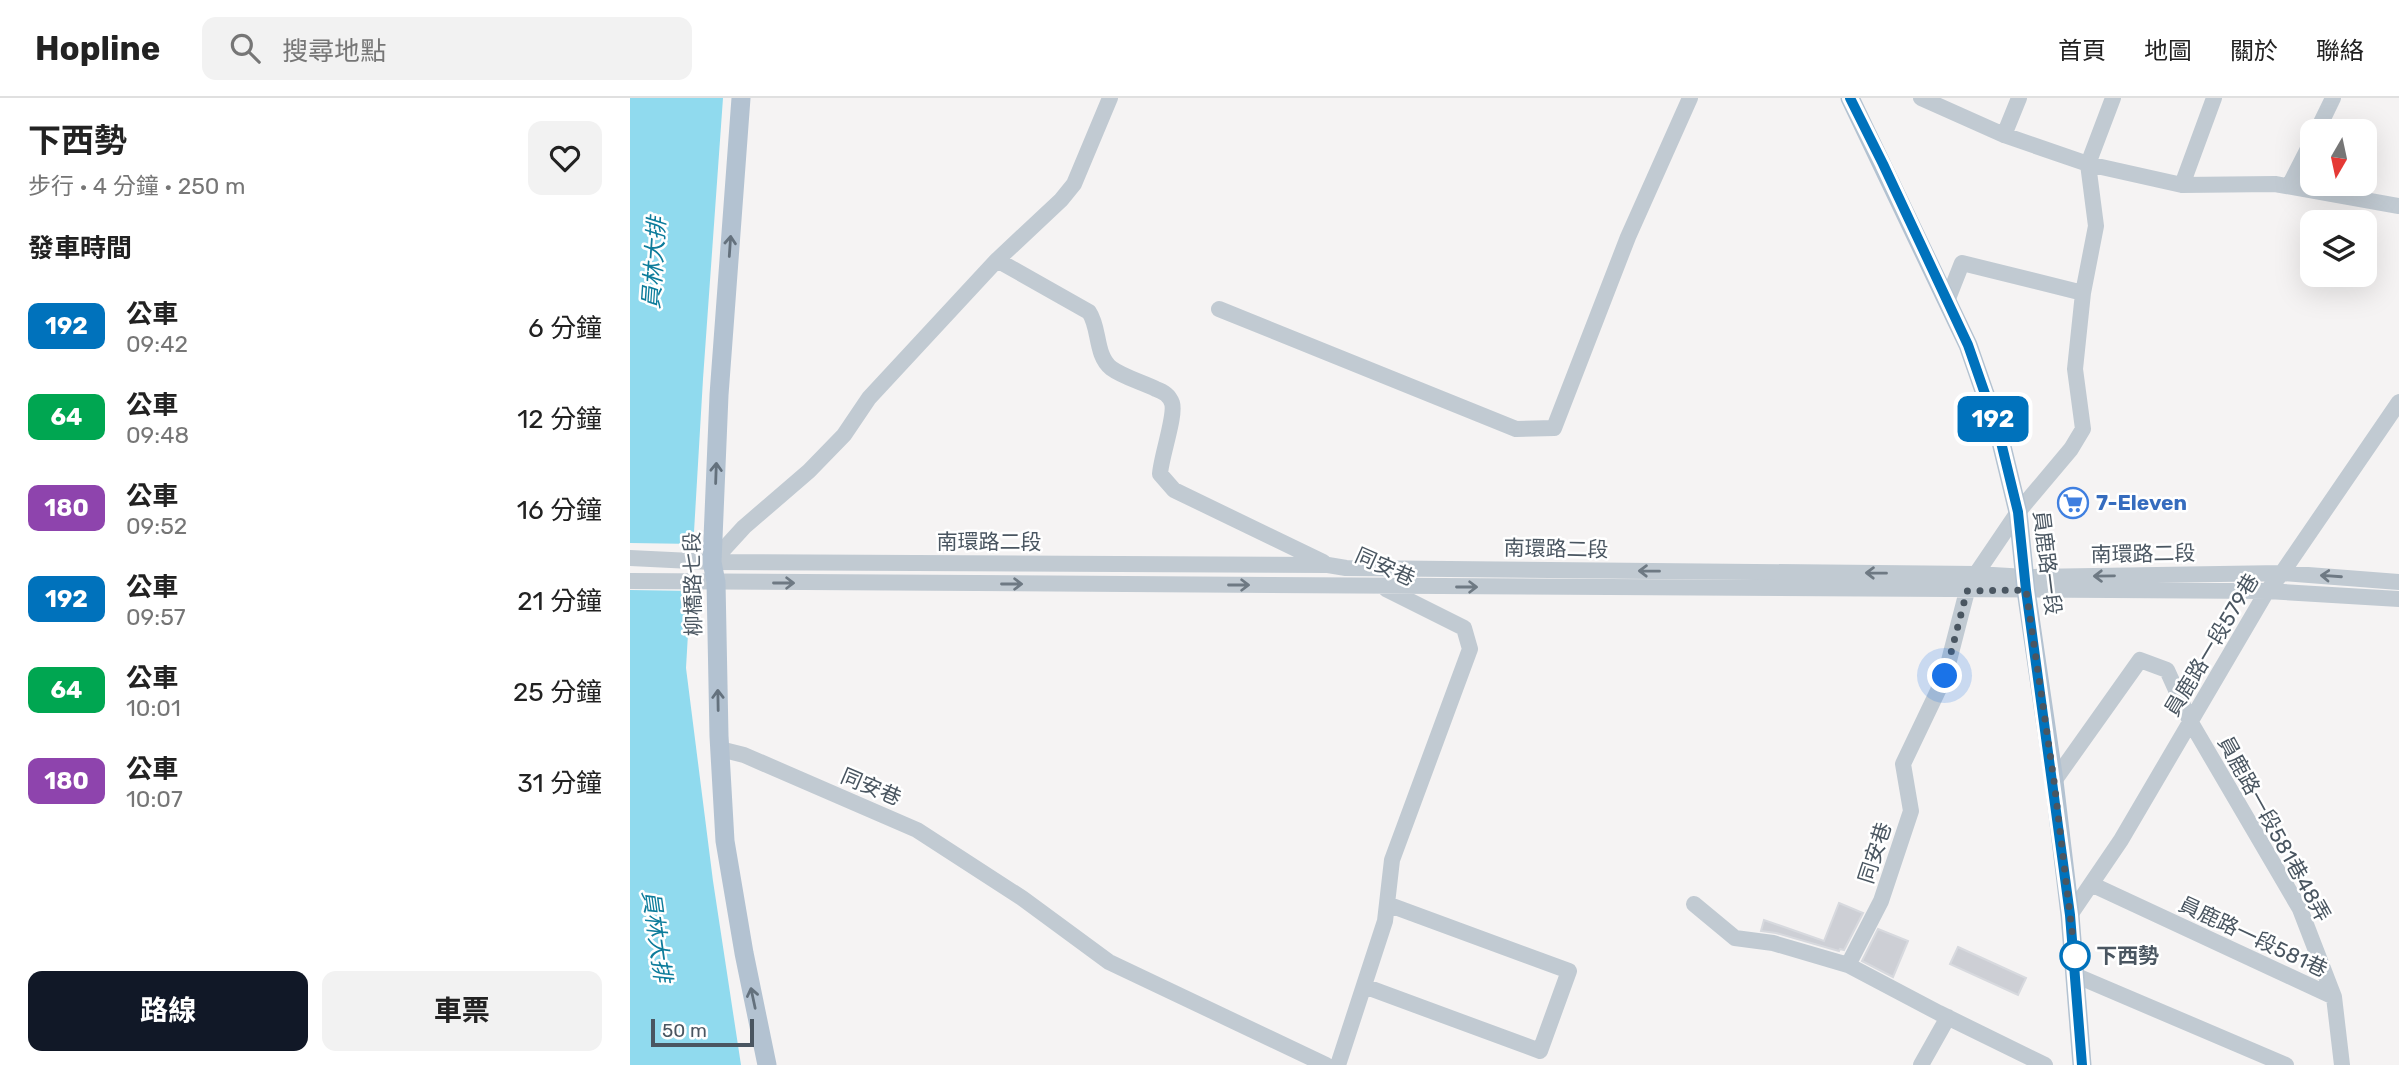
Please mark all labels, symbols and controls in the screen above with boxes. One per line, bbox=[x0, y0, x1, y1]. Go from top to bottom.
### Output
search box bbox=[202, 17, 692, 80]
text: Hopline bbox=[35, 29, 160, 68]
icon: search bbox=[226, 29, 264, 67]
text: 搜尋地點 bbox=[282, 36, 386, 67]
text: 首頁 bbox=[2058, 37, 2106, 65]
text: 地圖 bbox=[2144, 37, 2192, 65]
text: 關於 bbox=[2230, 37, 2278, 65]
text: 聯絡 bbox=[2316, 37, 2364, 65]
north arrow bbox=[2300, 119, 2376, 196]
map controls bbox=[2300, 119, 2377, 287]
text: 下西勢 bbox=[28, 121, 127, 160]
button: heart bbox=[528, 121, 602, 195]
text: 步行 · 4 分鐘 · 250 m bbox=[28, 172, 246, 200]
button: layers bbox=[2300, 210, 2377, 287]
water label: 員林大排 bbox=[637, 213, 671, 310]
text: 發車時間 bbox=[28, 233, 132, 264]
one-way arrow bbox=[724, 235, 737, 258]
text: 公車 bbox=[126, 299, 178, 330]
text: 192 bbox=[45, 312, 88, 340]
text: 6 分鐘 bbox=[528, 313, 602, 344]
text: 09:42 bbox=[126, 330, 188, 358]
text: 公車 bbox=[126, 390, 178, 421]
line badge: 192 bbox=[1953, 396, 2033, 442]
text: 64 bbox=[50, 403, 83, 431]
text: 12 分鐘 bbox=[517, 404, 602, 435]
text: 192 bbox=[1972, 405, 2014, 433]
text: 09:48 bbox=[126, 421, 189, 449]
one-way arrow bbox=[709, 462, 723, 485]
text: 公車 bbox=[126, 481, 178, 512]
supermarket icon: 7-Eleven bbox=[2056, 486, 2090, 520]
place label: 7-Eleven bbox=[2096, 490, 2187, 515]
text: 180 bbox=[44, 494, 89, 522]
text: 16 分鐘 bbox=[517, 495, 602, 526]
street label: 員鹿路一段 bbox=[2029, 509, 2066, 617]
text: 09:52 bbox=[126, 512, 187, 540]
street label: 南環路二段 bbox=[937, 529, 1042, 554]
street label: 柳橋路七段 bbox=[679, 531, 706, 637]
street label: 南環路二段 bbox=[1503, 535, 1609, 562]
street label: 南環路二段 bbox=[2090, 540, 2196, 567]
street label: 同安巷 bbox=[1351, 542, 1419, 591]
one-way arrow bbox=[1638, 564, 1661, 578]
one-way arrow bbox=[1865, 566, 1888, 580]
one-way arrow bbox=[2092, 569, 2115, 583]
street label: 員鹿路一段579巷 bbox=[2159, 569, 2264, 720]
one-way arrow bbox=[2320, 569, 2343, 582]
text: 公車 bbox=[126, 572, 178, 603]
one-way arrow bbox=[773, 576, 796, 590]
one-way arrow bbox=[1000, 577, 1023, 591]
one-way arrow bbox=[1228, 578, 1251, 592]
one-way arrow bbox=[1455, 580, 1478, 594]
text: 192 bbox=[45, 585, 88, 613]
text: 21 分鐘 bbox=[517, 586, 602, 617]
text: 09:57 bbox=[126, 603, 186, 631]
your location bbox=[1927, 658, 1962, 693]
text: 公車 bbox=[126, 663, 178, 694]
text: 64 bbox=[50, 676, 83, 704]
text: 25 分鐘 bbox=[513, 677, 602, 708]
one-way arrow bbox=[711, 689, 725, 712]
text: 10:01 bbox=[126, 694, 181, 722]
street label: 員鹿路一段581巷48弄 bbox=[2213, 732, 2336, 926]
text: 公車 bbox=[126, 754, 178, 785]
street label: 同安巷 bbox=[837, 763, 905, 810]
text: 180 bbox=[44, 767, 89, 795]
text: 31 分鐘 bbox=[517, 768, 602, 799]
text: 10:07 bbox=[126, 785, 183, 813]
street label: 同安巷 bbox=[1853, 819, 1896, 887]
water label: 員林大排 bbox=[637, 888, 678, 986]
street label: 員鹿路一段581巷 bbox=[2175, 891, 2331, 982]
marker: 下西勢 bbox=[2060, 941, 2090, 971]
place label: 下西勢 bbox=[2096, 943, 2159, 968]
button: 路線 bbox=[28, 971, 308, 1051]
button: 車票 bbox=[322, 971, 602, 1051]
one-way arrow bbox=[746, 987, 760, 1010]
scale bar bbox=[651, 1016, 754, 1048]
text: 50 m bbox=[662, 1019, 707, 1042]

